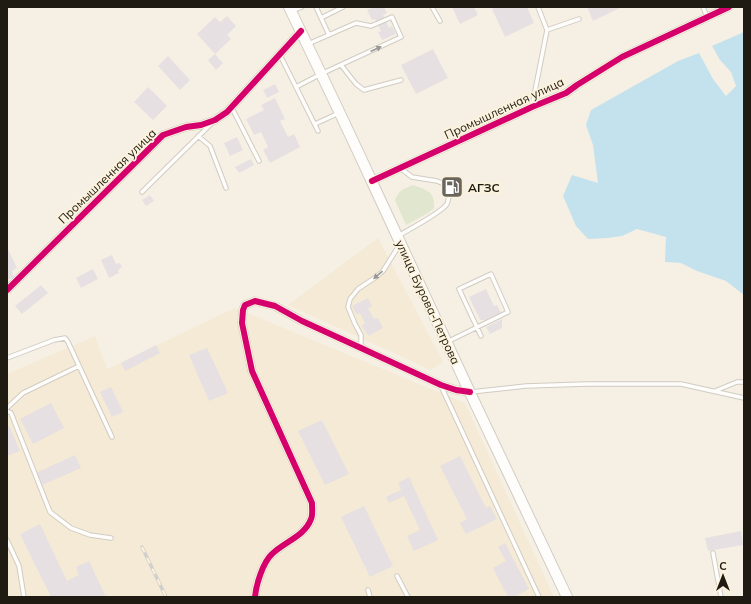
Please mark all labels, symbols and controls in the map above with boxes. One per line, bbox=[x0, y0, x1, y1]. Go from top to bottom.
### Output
one-way arrow bbox=[370, 45, 382, 52]
street label: Промышленная улица bbox=[442, 74, 566, 142]
street label: Промышленная улица bbox=[55, 125, 159, 227]
fuel station icon: АГЗС bbox=[439, 174, 465, 200]
place label: АГЗС bbox=[468, 180, 500, 195]
street label: улица Бурова-Петрова bbox=[393, 237, 463, 367]
one-way arrow bbox=[373, 270, 383, 279]
north arrow bbox=[703, 556, 743, 596]
text: С bbox=[719, 559, 727, 573]

